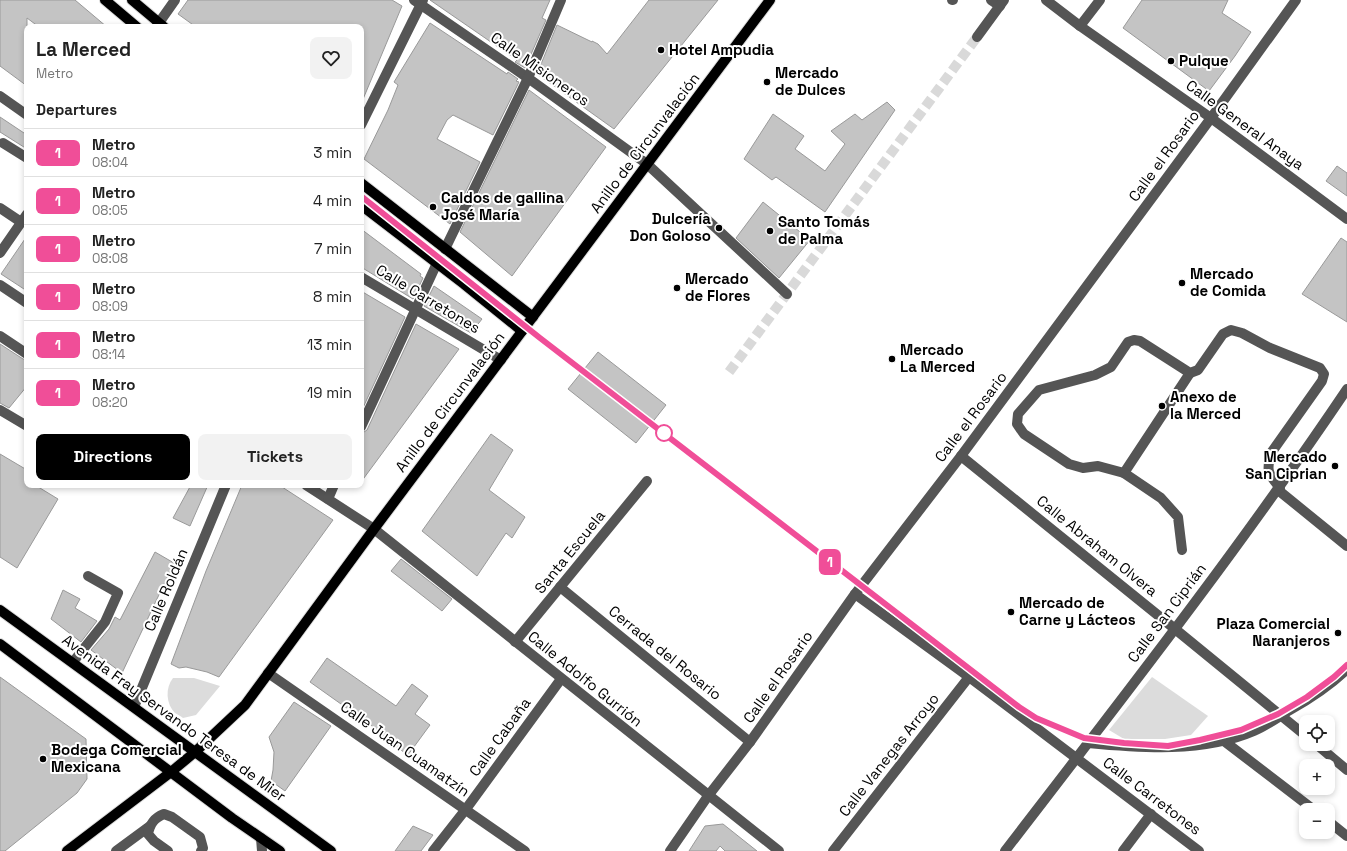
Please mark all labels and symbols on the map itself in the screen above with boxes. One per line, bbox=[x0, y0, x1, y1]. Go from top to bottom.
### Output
street label: Calle Misioneros bbox=[487, 27, 594, 110]
place label: Hotel Ampudia bbox=[669, 40, 774, 59]
marker: Hotel Ampudia bbox=[656, 45, 666, 55]
place label: Pulque bbox=[1179, 51, 1229, 70]
marker: Pulque bbox=[1166, 56, 1176, 66]
place label: Mercado de Dulces bbox=[775, 63, 846, 99]
street label: Anillo de Circunvalación bbox=[586, 69, 704, 217]
street label: Calle General Anaya bbox=[1182, 75, 1308, 174]
marker: Mercado de Dulces bbox=[762, 77, 772, 87]
street label: Calle el Rosario bbox=[1124, 106, 1203, 205]
place label: Caldos de gallina José María bbox=[441, 188, 564, 224]
marker: Caldos de gallina José María bbox=[428, 202, 438, 212]
place label: Dulcería Don Goloso bbox=[629, 209, 711, 245]
place label: Santo Tomás de Palma bbox=[778, 212, 870, 248]
marker: Dulcería Don Goloso bbox=[714, 223, 724, 233]
marker: Santo Tomás de Palma bbox=[765, 226, 775, 236]
street label: Calle Carretones bbox=[373, 260, 484, 337]
place label: Mercado de Comida bbox=[1190, 264, 1266, 300]
place label: Mercado de Flores bbox=[685, 269, 751, 305]
marker: Mercado de Comida bbox=[1177, 278, 1187, 288]
marker: Mercado de Flores bbox=[672, 283, 682, 293]
street label: Anillo de Circunvalación bbox=[391, 328, 509, 476]
place label: Mercado La Merced bbox=[900, 340, 975, 376]
marker: Mercado La Merced bbox=[887, 354, 897, 364]
street label: Calle el Rosario bbox=[930, 368, 1011, 466]
place label: Anexo de la Merced bbox=[1170, 387, 1241, 423]
marker: Anexo de la Merced bbox=[1157, 401, 1167, 411]
unlabelled marker bbox=[655, 424, 673, 442]
place label: Mercado San Ciprian bbox=[1245, 447, 1327, 483]
marker: Mercado San Ciprian bbox=[1330, 461, 1340, 471]
street label: Calle Abraham Olvera bbox=[1033, 491, 1162, 601]
street label: Santa Escuela bbox=[530, 506, 609, 597]
street label: Calle Roldán bbox=[140, 545, 192, 634]
line badge: 1 bbox=[817, 549, 843, 575]
street label: Calle San Ciprián bbox=[1123, 559, 1210, 666]
place label: Mercado de Carne y Lácteos bbox=[1019, 593, 1136, 629]
street label: Cerrada del Rosario bbox=[605, 601, 726, 704]
marker: Mercado de Carne y Lácteos bbox=[1006, 607, 1016, 617]
place label: Plaza Comercial Naranjeros bbox=[1217, 614, 1330, 650]
street label: Calle Adolfo Gurrión bbox=[524, 627, 647, 731]
street label: Calle el Rosario bbox=[739, 627, 817, 727]
marker: Plaza Comercial Naranjeros bbox=[1333, 628, 1343, 638]
street label: Avenida Fray Servando Teresa de Mier bbox=[59, 630, 290, 805]
street label: Calle Vanegas Arroyo bbox=[834, 689, 943, 820]
street label: Calle Cabaña bbox=[465, 693, 535, 780]
street label: Calle Juan Cuamatzín bbox=[337, 697, 474, 800]
place label: Bodega Comercial Mexicana bbox=[51, 740, 182, 776]
street label: Calle Carretones bbox=[1099, 752, 1205, 839]
marker: Bodega Comercial Mexicana bbox=[38, 754, 48, 764]

